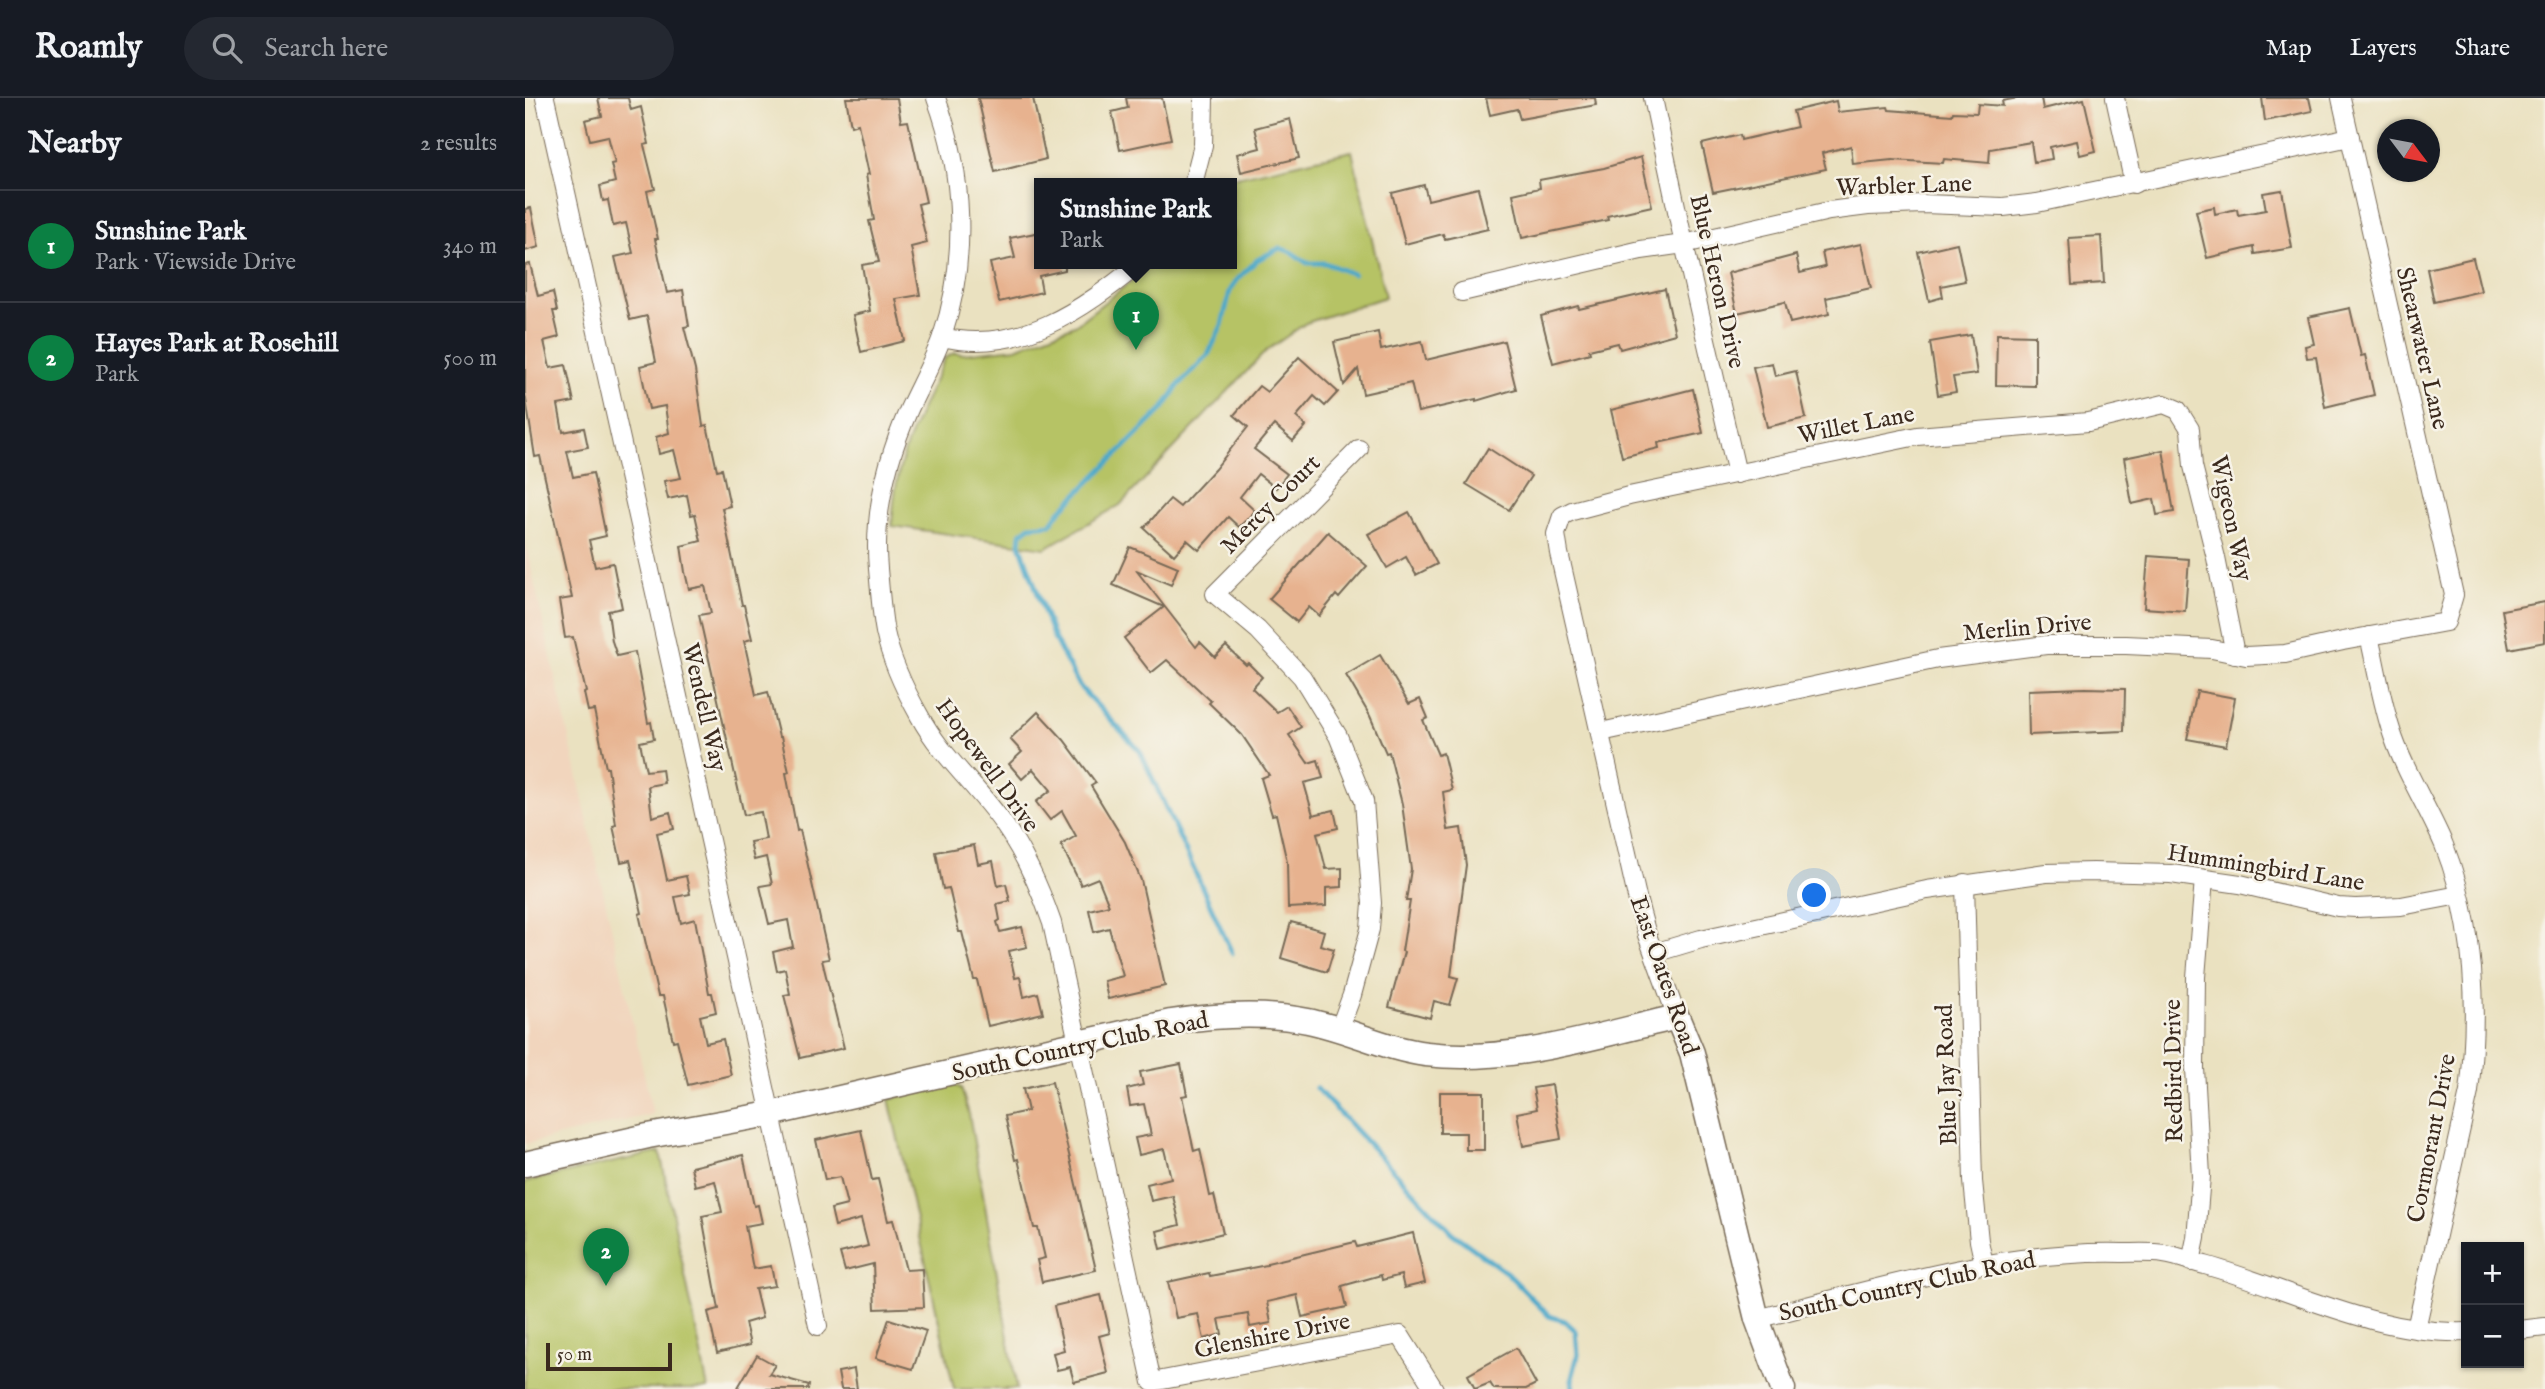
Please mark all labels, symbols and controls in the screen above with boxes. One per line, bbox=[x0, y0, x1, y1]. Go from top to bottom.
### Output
search box bbox=[184, 17, 674, 80]
text: Roamly bbox=[35, 27, 142, 69]
icon: search bbox=[208, 29, 246, 67]
text: Search here bbox=[264, 32, 388, 65]
text: Map bbox=[2266, 33, 2312, 64]
text: Layers bbox=[2350, 33, 2417, 64]
text: Share bbox=[2455, 33, 2510, 64]
north arrow bbox=[2377, 119, 2440, 182]
text: Nearby bbox=[28, 125, 121, 163]
text: 2 results bbox=[420, 129, 497, 158]
street label: Warbler Lane bbox=[1836, 169, 1973, 204]
popup bbox=[1034, 178, 1237, 269]
street label: Blue Heron Drive bbox=[1681, 191, 1752, 372]
text: Sunshine Park bbox=[1060, 193, 1211, 226]
text: Sunshine Park bbox=[95, 215, 247, 248]
text: Park bbox=[1060, 226, 1104, 255]
text: 1 bbox=[47, 232, 55, 261]
text: 340 m bbox=[443, 232, 497, 261]
text: Park · Viewside Drive bbox=[95, 248, 296, 277]
street label: Shearwater Lane bbox=[2388, 264, 2455, 433]
pin: 1 bbox=[1113, 292, 1159, 350]
text: Hayes Park at Rosehill bbox=[95, 327, 338, 360]
text: 2 bbox=[46, 344, 56, 373]
text: 500 m bbox=[443, 344, 497, 373]
text: Park bbox=[95, 360, 139, 389]
street label: Willet Lane bbox=[1795, 399, 1917, 452]
street label: Mercy Court bbox=[1214, 448, 1328, 562]
street label: Wigeon Way bbox=[2202, 453, 2259, 584]
street label: Merlin Drive bbox=[1961, 607, 2093, 650]
street label: Wendell Way bbox=[674, 640, 733, 775]
street label: Hopewell Drive bbox=[928, 693, 1046, 839]
street label: Hummingbird Lane bbox=[2165, 838, 2367, 899]
your location bbox=[1797, 878, 1831, 912]
street label: East Oates Road bbox=[1622, 892, 1705, 1059]
street label: Redbird Drive bbox=[2158, 999, 2191, 1143]
street label: Blue Jay Road bbox=[1930, 1003, 1965, 1146]
street label: South Country Club Road bbox=[949, 1005, 1212, 1090]
street label: Cormorant Drive bbox=[2401, 1051, 2464, 1225]
pin: 2 bbox=[583, 1228, 629, 1286]
map controls bbox=[2461, 1242, 2524, 1368]
button: + bbox=[2461, 1242, 2524, 1305]
street label: South Country Club Road bbox=[1776, 1245, 2039, 1330]
button: − bbox=[2461, 1305, 2524, 1368]
street label: Glenshire Drive bbox=[1192, 1306, 1353, 1367]
scale bar bbox=[546, 1340, 672, 1372]
text: 50 m bbox=[557, 1343, 592, 1367]

